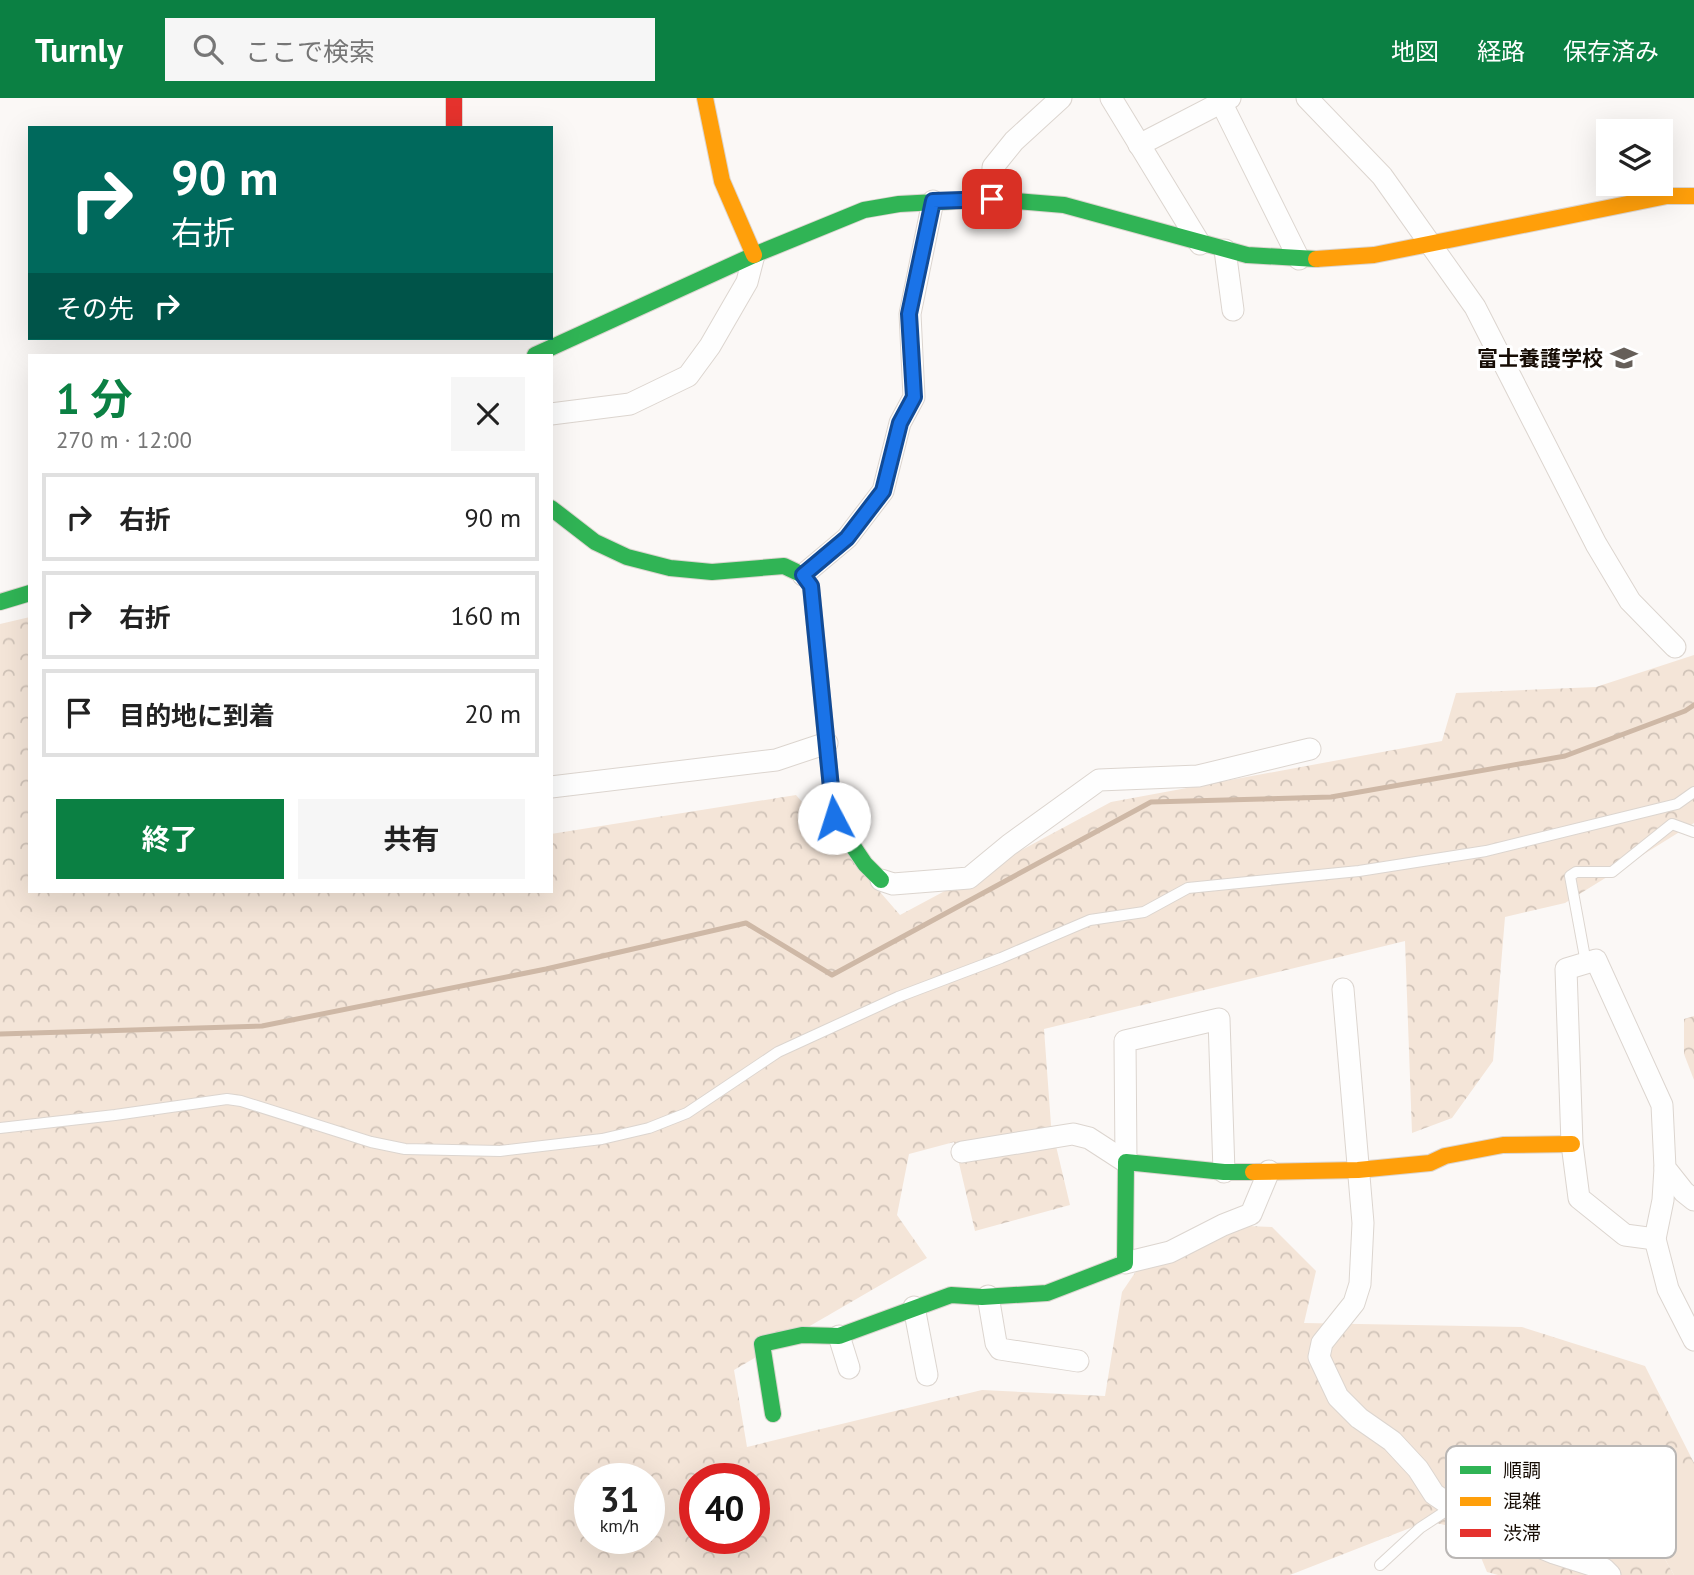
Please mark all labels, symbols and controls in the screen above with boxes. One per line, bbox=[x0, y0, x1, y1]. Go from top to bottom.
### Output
search box bbox=[165, 18, 655, 81]
text: Turnly bbox=[35, 28, 123, 71]
icon: search bbox=[189, 30, 227, 68]
text: ここで検索 bbox=[245, 35, 375, 68]
text: 地図 bbox=[1391, 36, 1439, 67]
text: 経路 bbox=[1477, 36, 1525, 67]
text: 保存済み bbox=[1563, 36, 1659, 67]
map controls bbox=[1596, 119, 1673, 196]
button: layers bbox=[1596, 119, 1673, 196]
text: 90 m bbox=[171, 145, 278, 209]
icon: right bbox=[56, 154, 147, 245]
pin bbox=[962, 169, 1022, 229]
icon: arrive bbox=[973, 180, 1011, 218]
text: 右折 bbox=[171, 211, 235, 253]
icon: right bbox=[148, 287, 186, 325]
text: その先 bbox=[56, 292, 134, 325]
school or university icon: 富士養護学校 bbox=[1609, 343, 1639, 373]
place label: 富士養護学校 bbox=[1477, 345, 1603, 372]
text: 1 分 bbox=[56, 371, 132, 426]
button: close bbox=[451, 377, 525, 451]
text: 270 m · 12:00 bbox=[56, 425, 192, 454]
icon: right bbox=[60, 498, 98, 536]
text: 90 m bbox=[465, 501, 521, 534]
text: 右折 bbox=[119, 503, 171, 536]
icon: right bbox=[60, 596, 98, 634]
text: 160 m bbox=[450, 599, 521, 632]
text: 右折 bbox=[119, 601, 171, 634]
icon: arrive bbox=[60, 694, 98, 732]
text: 20 m bbox=[465, 697, 521, 730]
text: 目的地に到着 bbox=[119, 699, 275, 732]
position arrow bbox=[797, 781, 871, 855]
button: 終了 bbox=[56, 799, 284, 879]
button: 共有 bbox=[298, 799, 525, 879]
legend bbox=[1446, 1446, 1676, 1558]
text: 順調 bbox=[1503, 1458, 1541, 1482]
speed limit sign: 40 bbox=[679, 1463, 770, 1554]
text: 31 bbox=[600, 1476, 639, 1522]
text: 混雑 bbox=[1503, 1489, 1541, 1513]
text: km/h bbox=[600, 1514, 639, 1537]
text: 渋滞 bbox=[1503, 1521, 1541, 1545]

